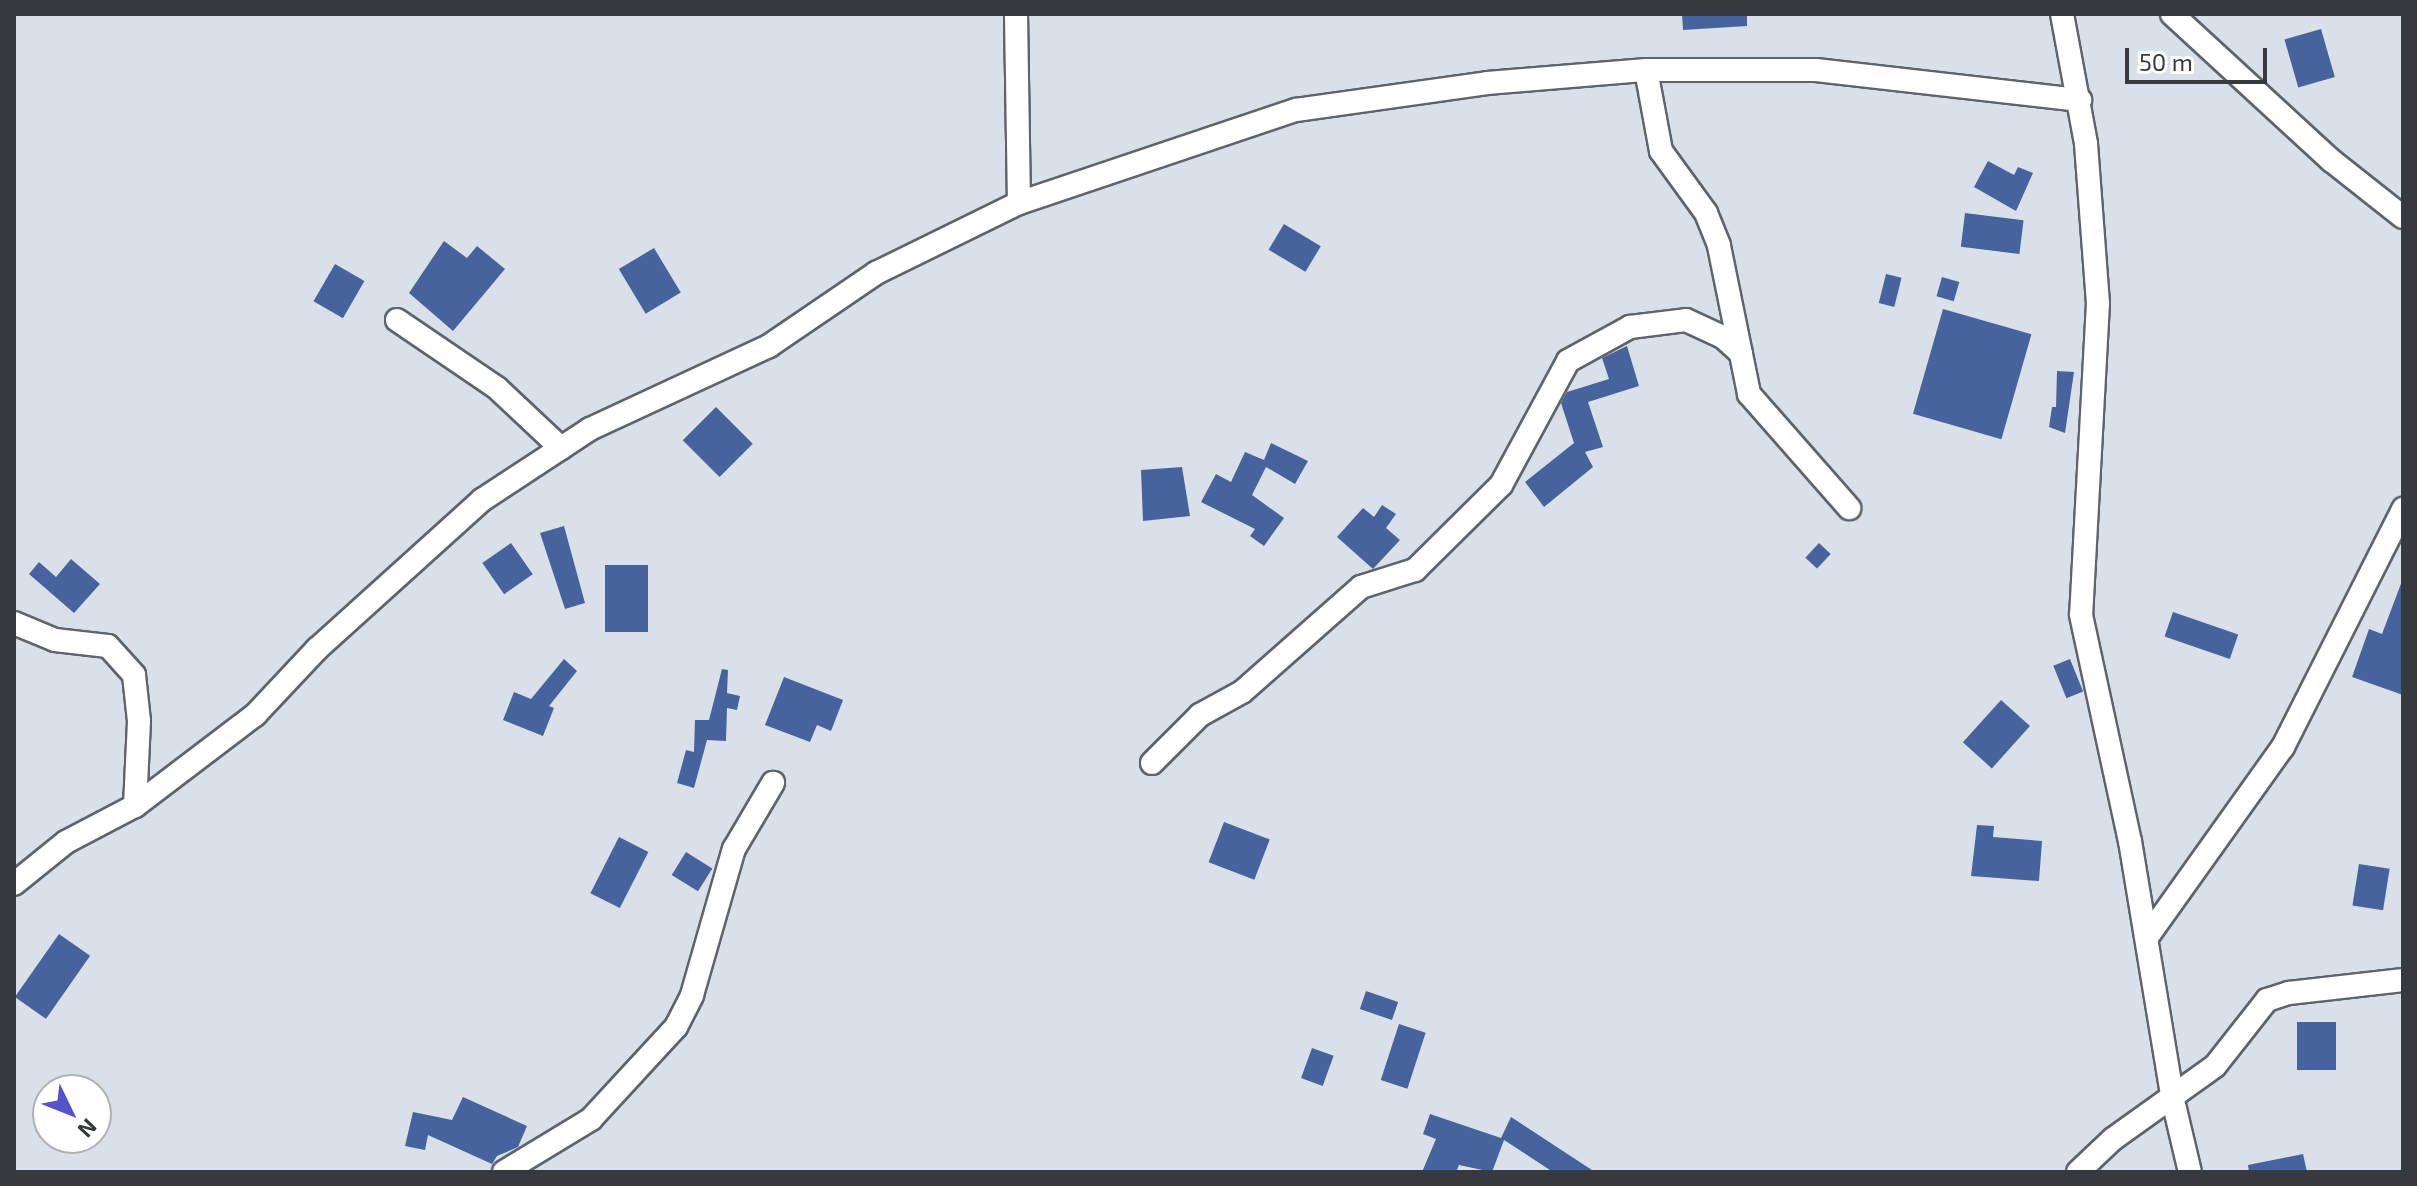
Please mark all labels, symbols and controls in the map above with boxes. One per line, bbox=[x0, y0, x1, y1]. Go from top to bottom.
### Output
scale bar bbox=[2129, 32, 2271, 82]
text: 50 m bbox=[2139, 47, 2193, 76]
north arrow bbox=[32, 1074, 112, 1154]
text: N bbox=[73, 1114, 103, 1144]

